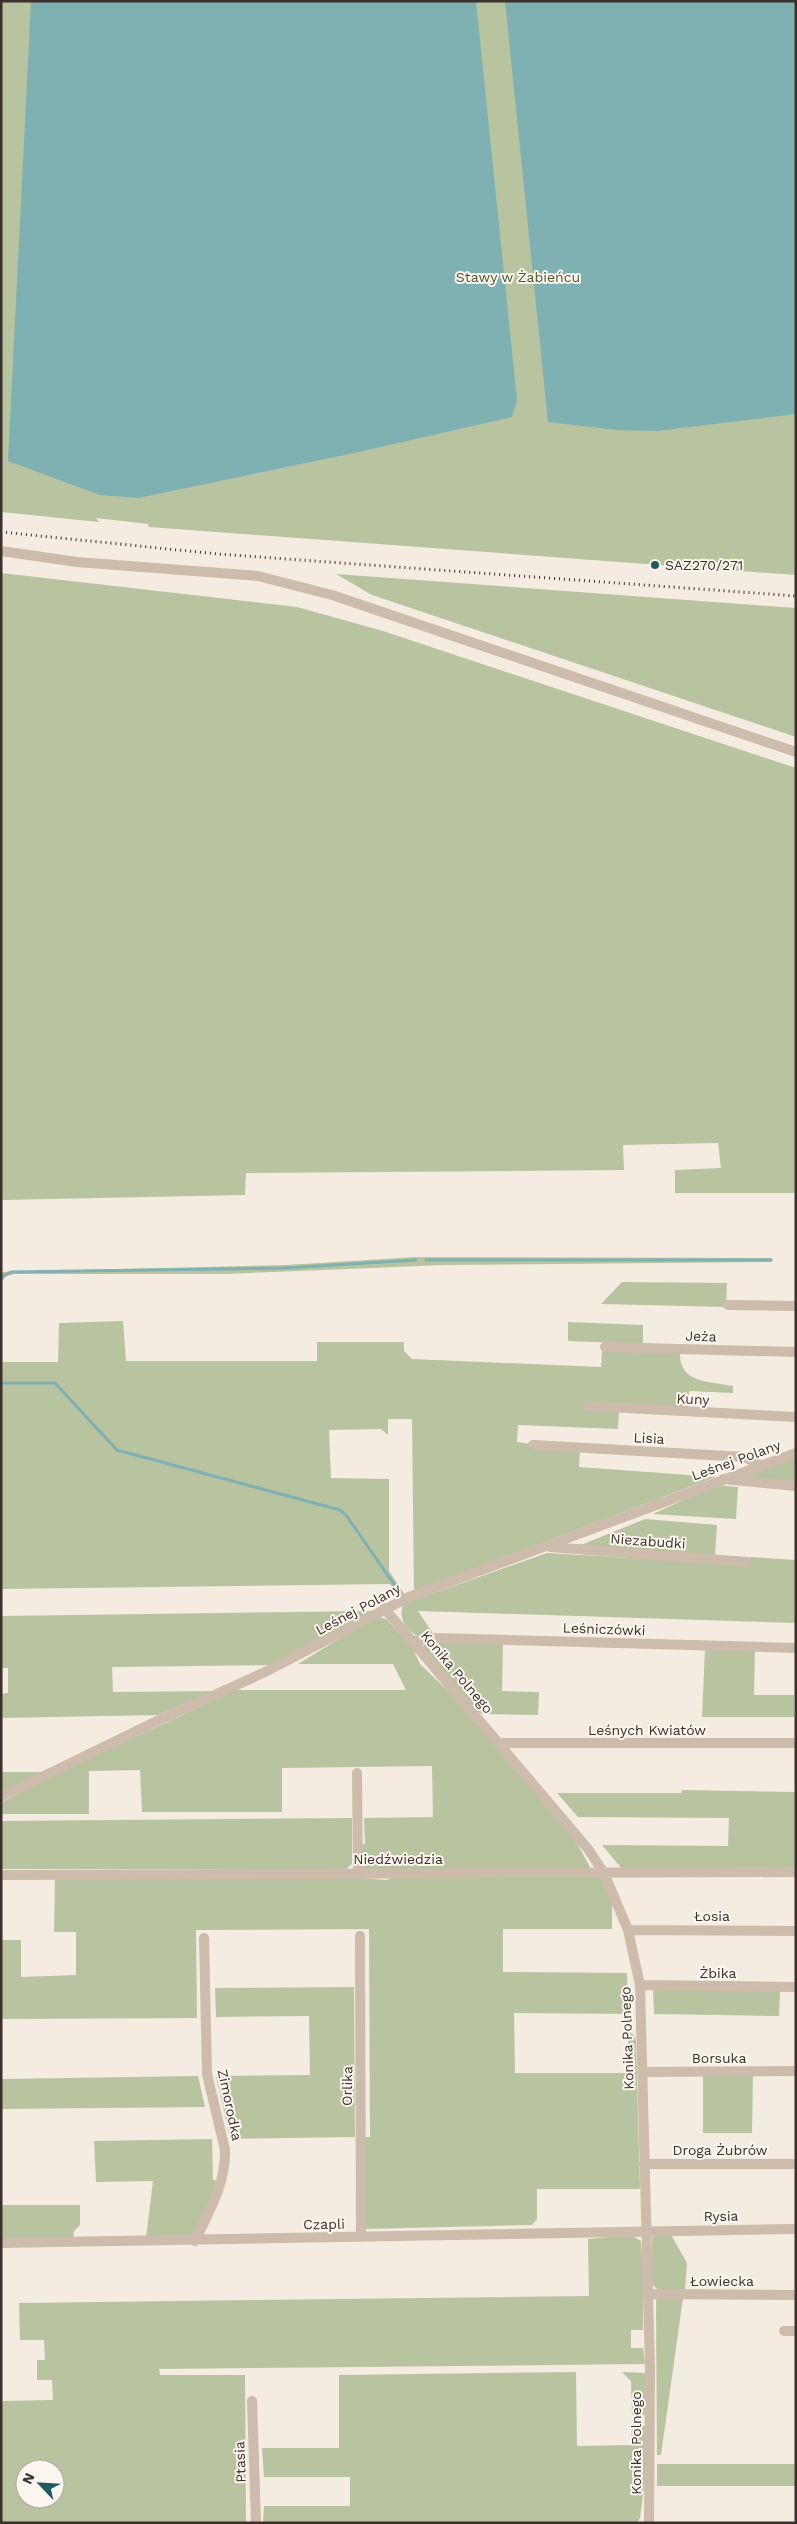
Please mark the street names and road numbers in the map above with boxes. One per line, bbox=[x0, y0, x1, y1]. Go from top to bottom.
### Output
street label: Jeża bbox=[685, 1327, 717, 1345]
street label: Kuny bbox=[676, 1390, 711, 1408]
street label: Lisia bbox=[633, 1429, 665, 1447]
street label: Leśnej Polany bbox=[689, 1436, 783, 1484]
street label: Niezabudki bbox=[610, 1530, 686, 1552]
street label: Leśnej Polany bbox=[313, 1580, 404, 1638]
street label: Leśniczówki bbox=[562, 1620, 646, 1638]
street label: Konika Polnego bbox=[418, 1627, 496, 1717]
street label: Leśnych Kwiatów bbox=[588, 1722, 706, 1738]
street label: Niedźwiedzia bbox=[353, 1851, 443, 1867]
street label: Łosia bbox=[694, 1908, 730, 1924]
street label: Żbika bbox=[699, 1965, 737, 1981]
street label: Konika Polnego bbox=[617, 1986, 637, 2090]
street label: Borsuka bbox=[692, 2050, 746, 2066]
street label: Orlika bbox=[339, 2066, 355, 2106]
street label: Zimorodka bbox=[215, 2068, 245, 2142]
street label: Droga Żubrów bbox=[672, 2142, 768, 2158]
street label: Rysia bbox=[703, 2208, 739, 2224]
street label: Czapli bbox=[303, 2216, 345, 2232]
street label: Łowiecka bbox=[690, 2273, 754, 2289]
street label: Konika Polnego bbox=[628, 2391, 644, 2495]
street label: Ptasia bbox=[231, 2441, 249, 2483]

